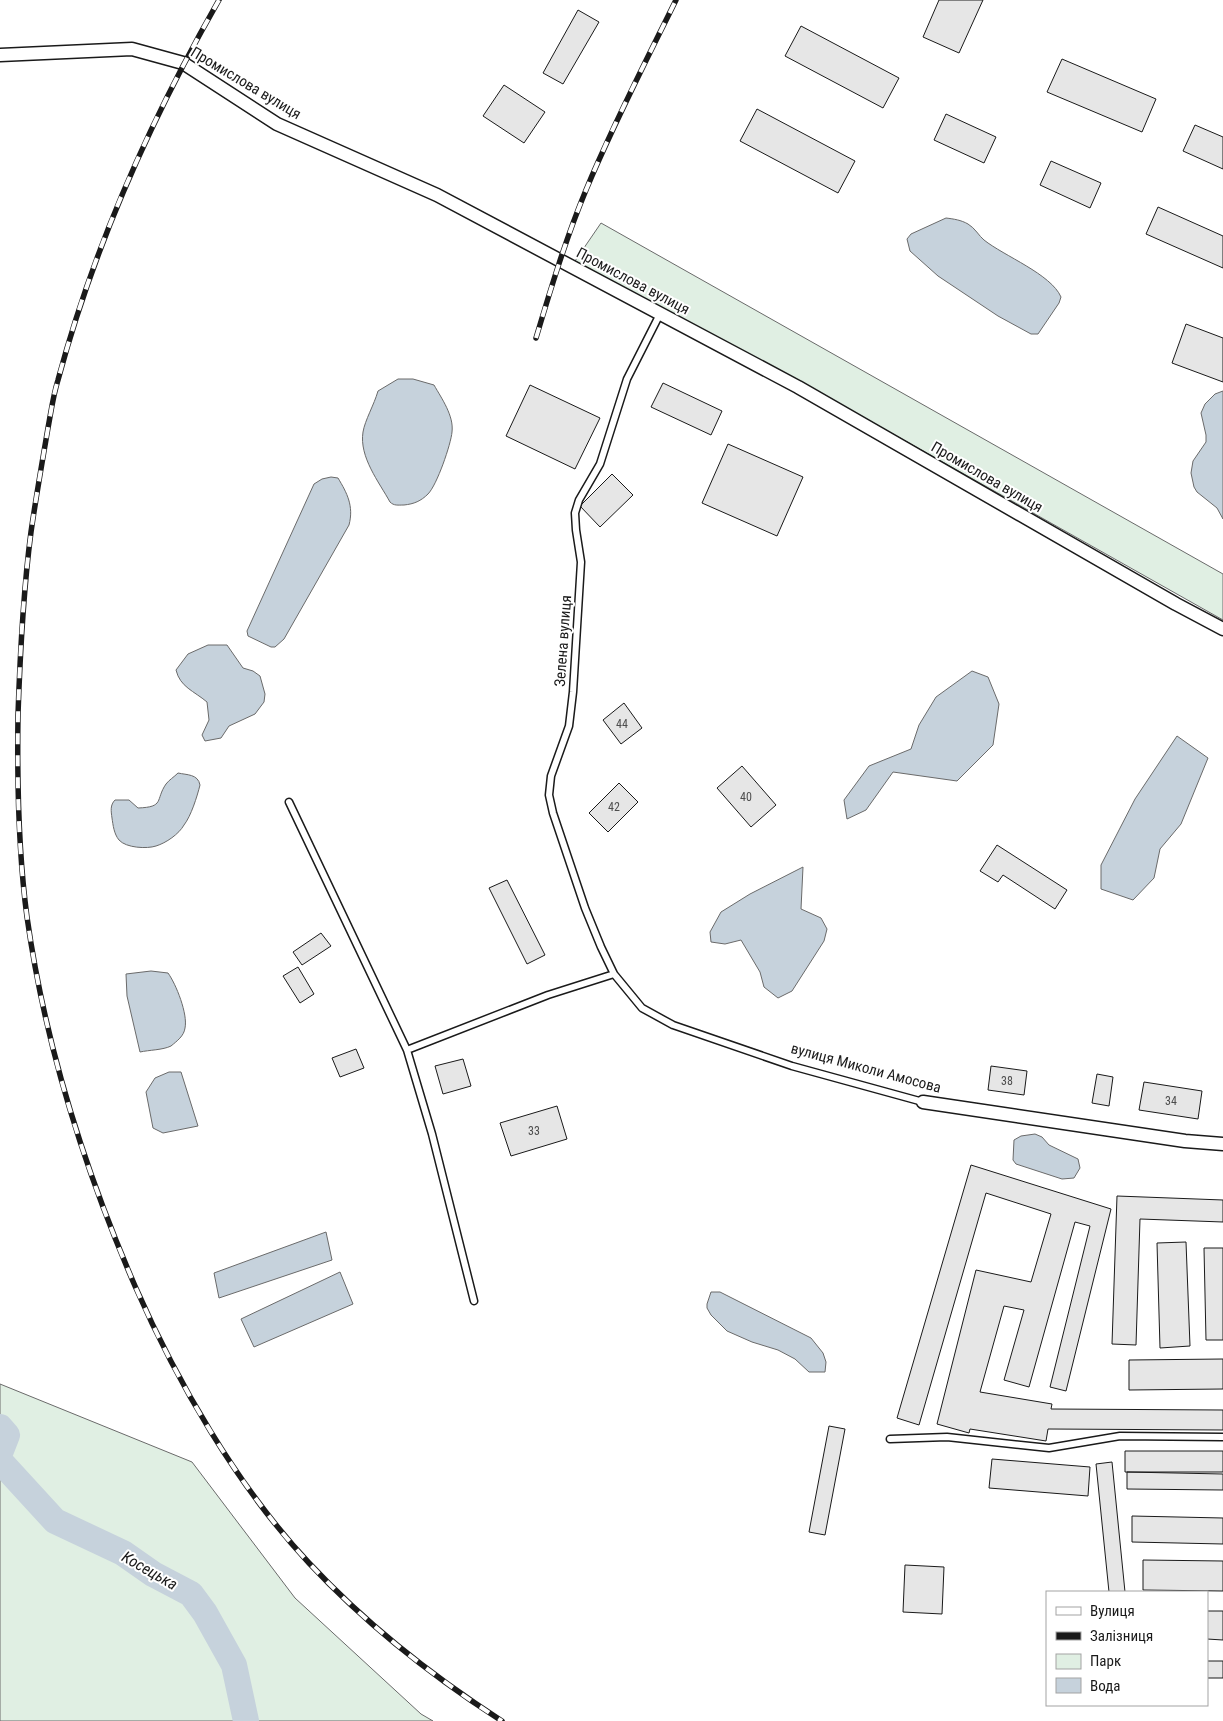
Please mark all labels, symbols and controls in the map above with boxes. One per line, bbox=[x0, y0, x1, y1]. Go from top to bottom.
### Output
street label: Промислова вулиця bbox=[187, 43, 305, 123]
street label: Промислова вулиця bbox=[573, 244, 693, 318]
street label: Промислова вулиця bbox=[928, 438, 1046, 516]
street label: Зелена вулиця bbox=[551, 595, 575, 687]
house number: 44 bbox=[616, 717, 628, 731]
house number: 40 bbox=[740, 790, 752, 804]
house number: 42 bbox=[608, 800, 620, 814]
street label: вулиця Миколи Амосова bbox=[789, 1039, 943, 1097]
house number: 38 bbox=[1001, 1074, 1013, 1088]
house number: 34 bbox=[1165, 1094, 1177, 1108]
house number: 33 bbox=[528, 1124, 540, 1138]
water label: Косецька bbox=[119, 1547, 181, 1594]
legend bbox=[1046, 1591, 1208, 1706]
text: Вулиця bbox=[1090, 1602, 1135, 1620]
text: Залізниця bbox=[1090, 1627, 1153, 1645]
text: Парк bbox=[1090, 1652, 1121, 1670]
text: Вода bbox=[1090, 1677, 1120, 1695]

